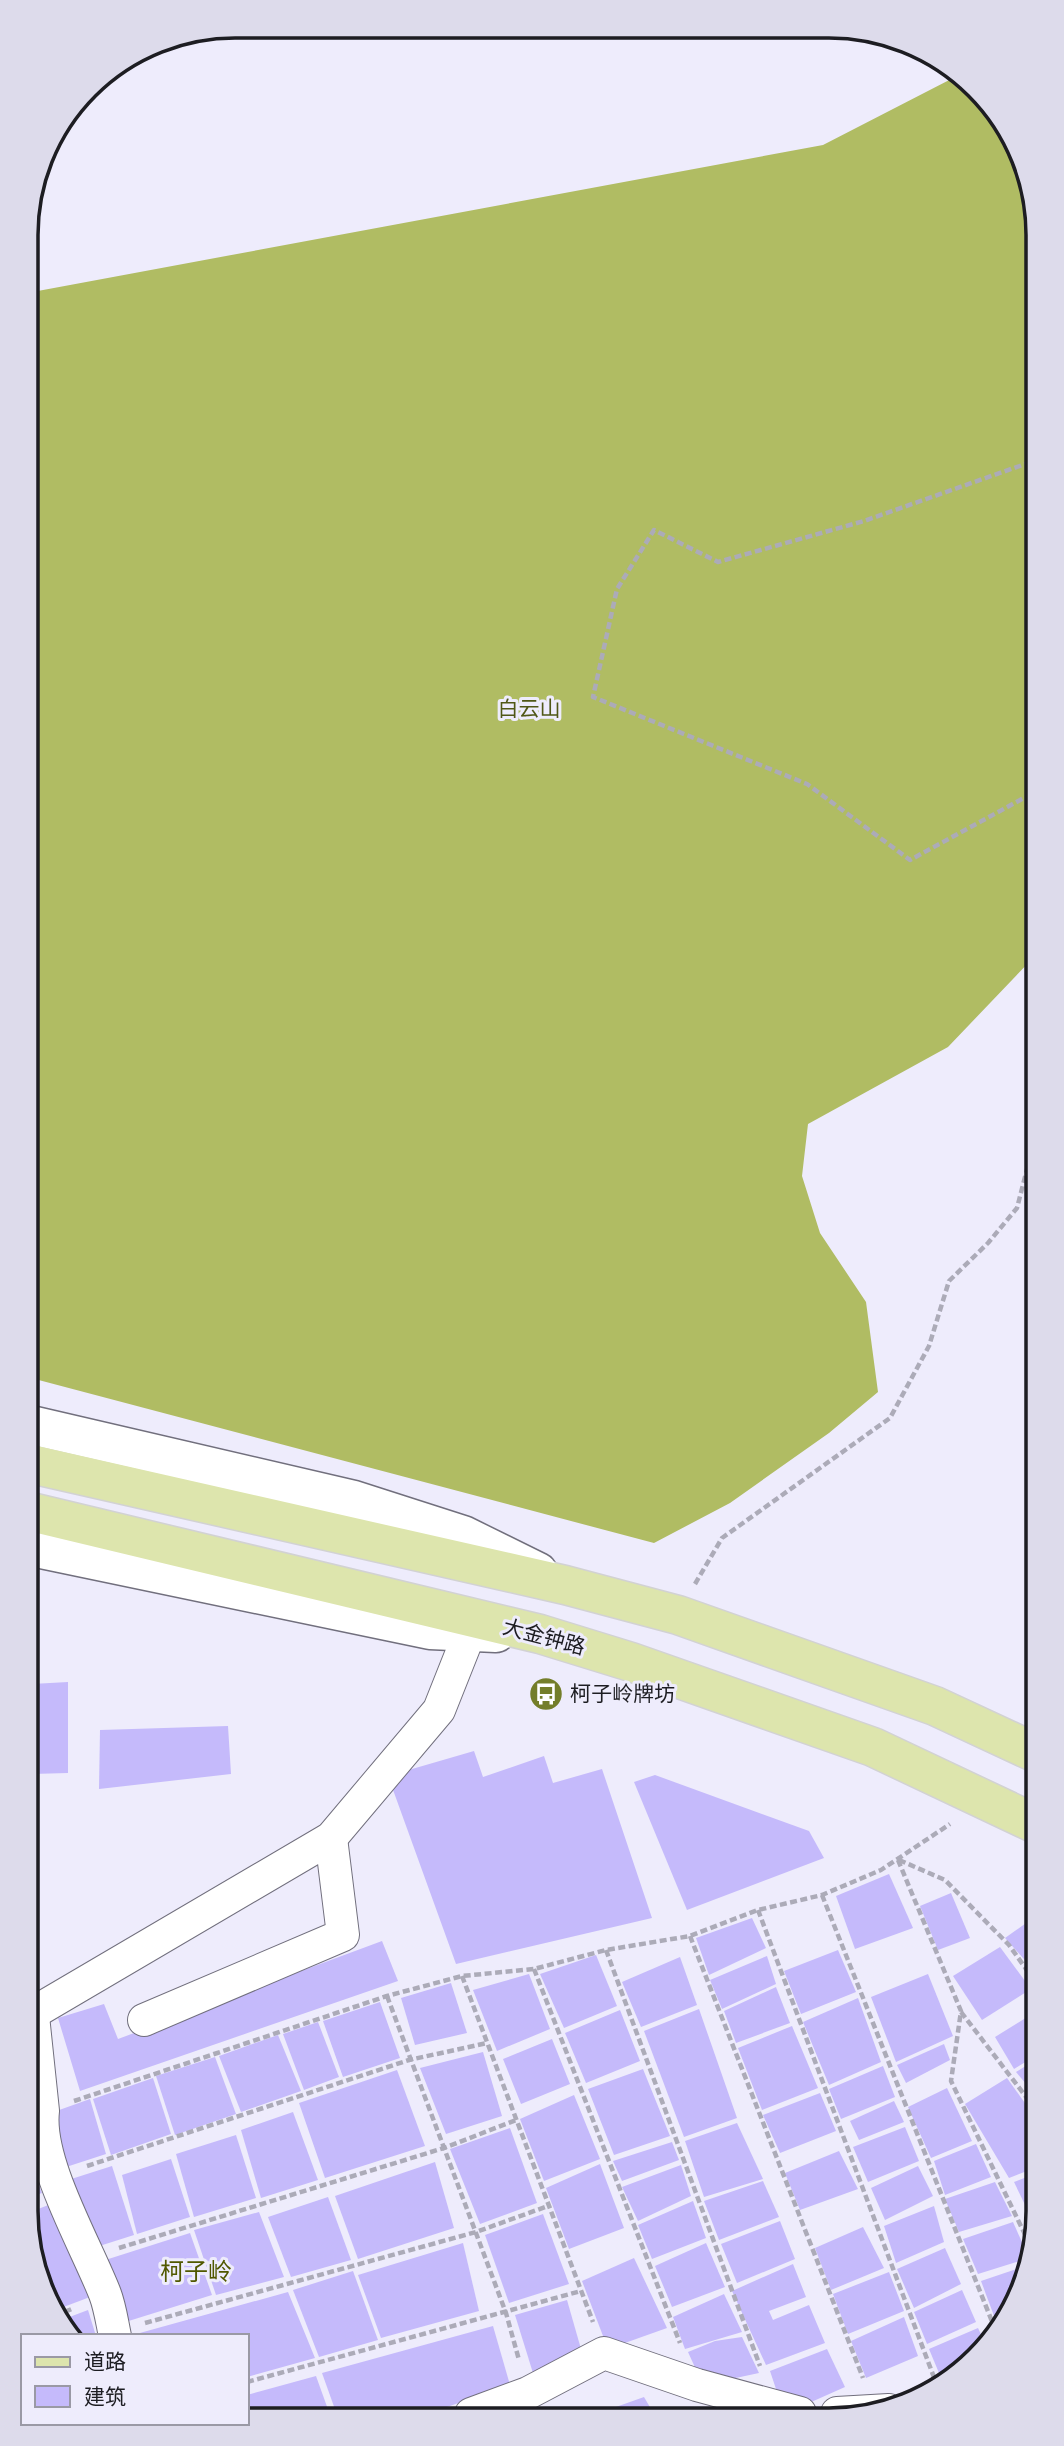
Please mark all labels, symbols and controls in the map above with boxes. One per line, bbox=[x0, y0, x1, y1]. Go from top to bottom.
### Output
park label: 白云山 bbox=[498, 695, 561, 720]
street label: 大金钟路 bbox=[501, 1613, 588, 1658]
bus stop icon: 柯子岭牌坊 bbox=[527, 1675, 565, 1713]
place label: 柯子岭牌坊 bbox=[570, 1680, 675, 1705]
district label: 柯子岭 bbox=[160, 2256, 232, 2285]
legend bbox=[21, 2334, 248, 2425]
text: 道路 bbox=[84, 2348, 126, 2373]
text: 建筑 bbox=[84, 2383, 126, 2408]

